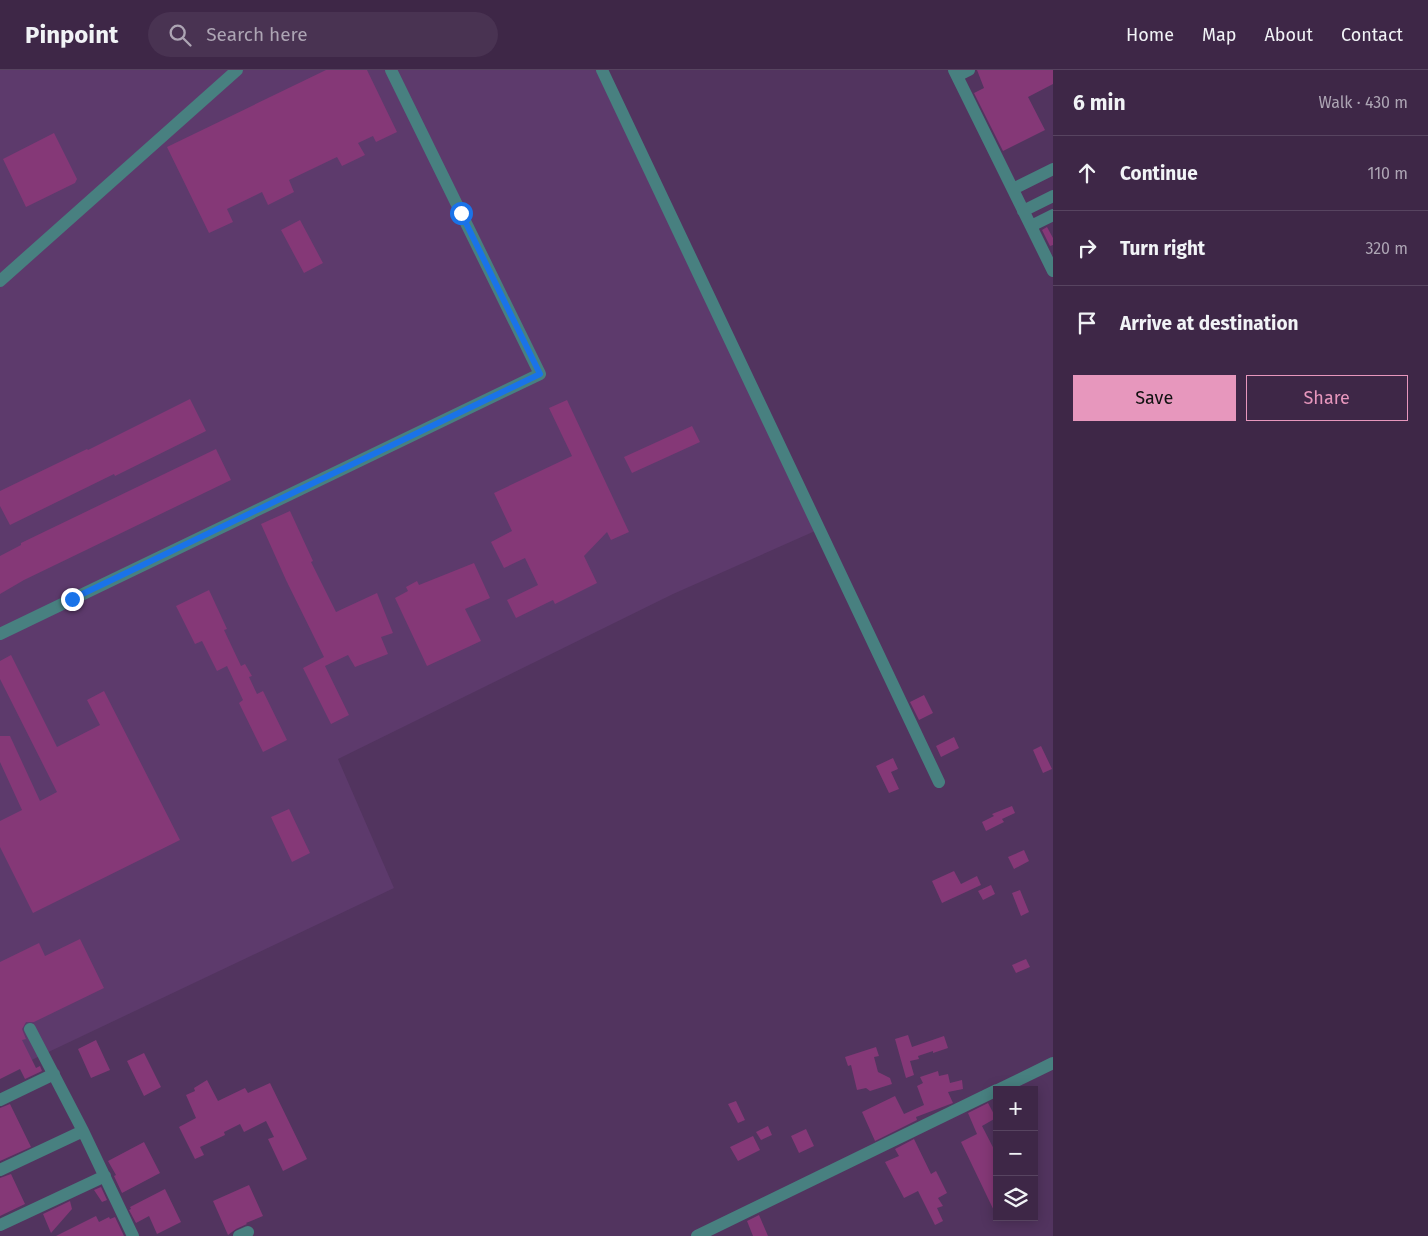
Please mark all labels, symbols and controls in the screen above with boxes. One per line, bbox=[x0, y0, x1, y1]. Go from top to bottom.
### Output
search box bbox=[148, 12, 498, 57]
text: Pinpoint bbox=[25, 21, 118, 49]
icon: search bbox=[166, 21, 194, 49]
text: Search here bbox=[206, 23, 308, 46]
text: Home bbox=[1126, 24, 1174, 46]
text: Map bbox=[1202, 24, 1236, 46]
text: About bbox=[1264, 24, 1313, 46]
text: Contact bbox=[1341, 24, 1403, 46]
text: 6 min bbox=[1073, 90, 1126, 116]
text: Walk · 430 m bbox=[1318, 93, 1408, 112]
icon: ahead bbox=[1073, 159, 1101, 187]
text: Continue bbox=[1120, 162, 1198, 185]
text: 110 m bbox=[1367, 164, 1408, 183]
route start bbox=[450, 202, 473, 225]
icon: right bbox=[1073, 234, 1101, 262]
text: Turn right bbox=[1120, 237, 1205, 260]
text: 320 m bbox=[1365, 239, 1408, 258]
icon: arrive bbox=[1073, 309, 1101, 337]
text: Arrive at destination bbox=[1120, 312, 1299, 335]
button: Save bbox=[1073, 375, 1236, 421]
button: Share bbox=[1246, 375, 1408, 421]
route end bbox=[61, 588, 84, 611]
map controls bbox=[993, 1086, 1038, 1221]
button: + bbox=[993, 1086, 1038, 1131]
button: − bbox=[993, 1131, 1038, 1176]
button: layers bbox=[993, 1176, 1038, 1221]

